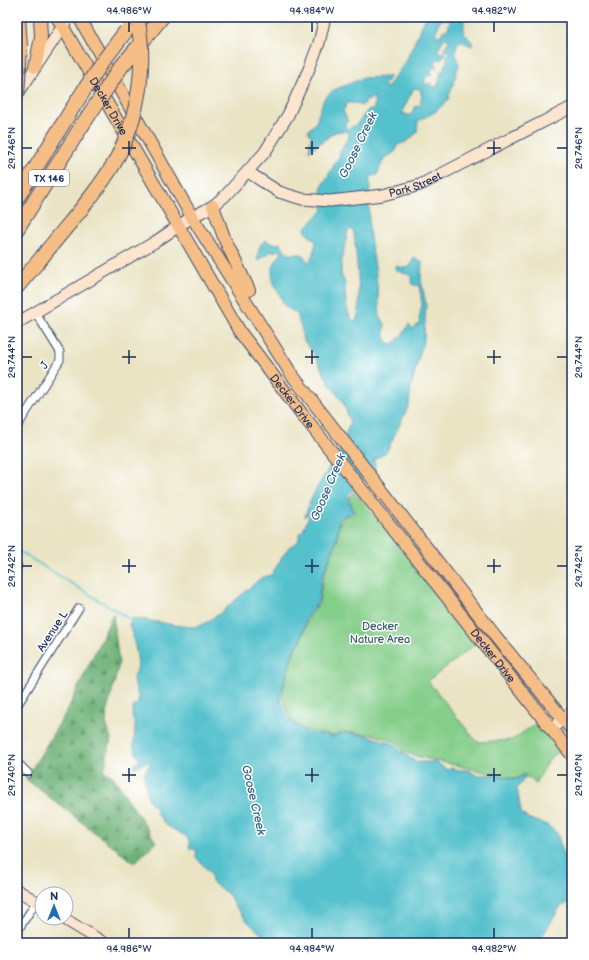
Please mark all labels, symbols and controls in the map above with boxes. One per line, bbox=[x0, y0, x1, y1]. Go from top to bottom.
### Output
text: 94.986°W bbox=[106, 5, 152, 17]
text: 94.984°W bbox=[290, 5, 334, 17]
text: 94.982°W bbox=[472, 5, 516, 17]
street label: Decker Drive bbox=[86, 75, 130, 138]
water label: Goose Creek bbox=[336, 109, 381, 181]
text: 29.746°N bbox=[6, 127, 18, 169]
text: 29.746°N bbox=[573, 127, 585, 169]
street label: Park Street bbox=[387, 169, 444, 200]
road number: TX 146 bbox=[29, 170, 69, 186]
text: 29.744°N bbox=[6, 336, 18, 378]
text: 29.744°N bbox=[573, 336, 585, 378]
street label: J bbox=[37, 359, 52, 371]
street label: Decker Drive bbox=[267, 372, 317, 432]
water label: Goose Creek bbox=[308, 450, 350, 523]
text: 29.742°N bbox=[6, 545, 18, 587]
text: 29.742°N bbox=[573, 545, 585, 587]
street label: Avenue L bbox=[34, 608, 71, 654]
park label: Decker Nature Area bbox=[350, 620, 410, 646]
street label: Decker Drive bbox=[468, 626, 518, 686]
text: 29.740°N bbox=[6, 754, 18, 796]
text: 29.740°N bbox=[573, 754, 585, 796]
water label: Goose Creek bbox=[238, 763, 269, 838]
north arrow bbox=[34, 886, 74, 926]
text: N bbox=[50, 890, 58, 903]
text: 94.986°W bbox=[106, 943, 152, 955]
text: 94.984°W bbox=[290, 943, 334, 955]
text: 94.982°W bbox=[472, 943, 516, 955]

